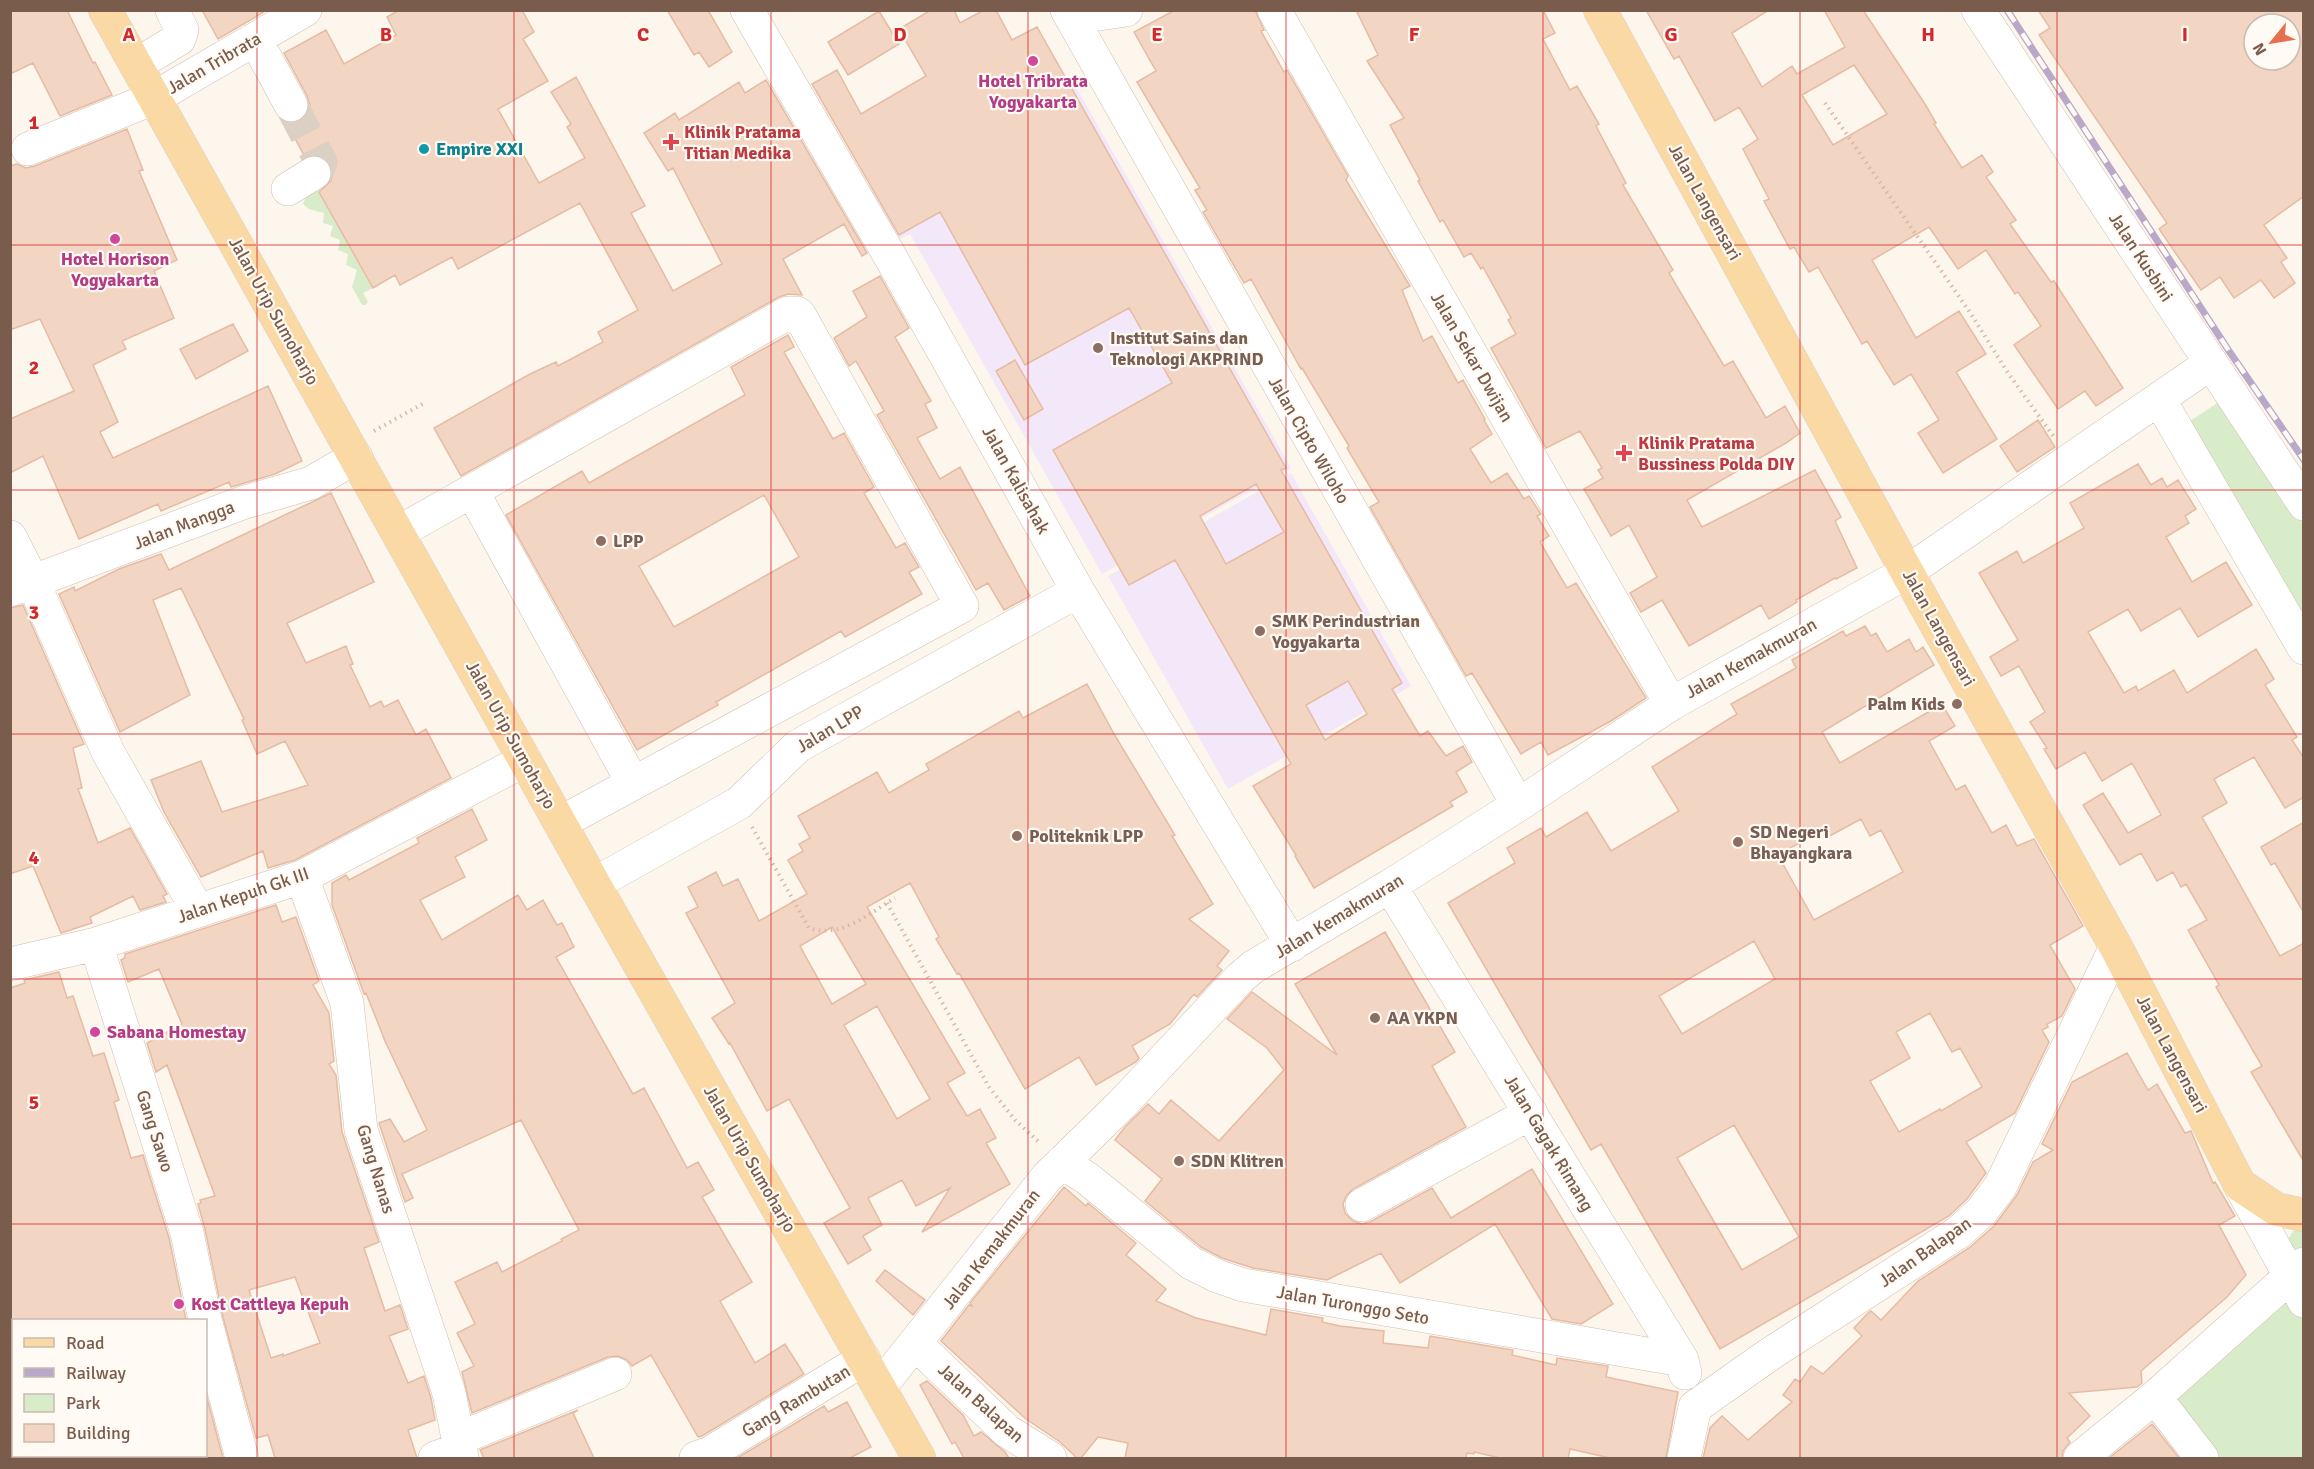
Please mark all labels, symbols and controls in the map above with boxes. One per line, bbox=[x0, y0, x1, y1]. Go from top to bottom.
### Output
north arrow bbox=[2242, 12, 2302, 72]
text: A bbox=[123, 22, 136, 47]
text: B bbox=[380, 22, 392, 47]
text: C bbox=[637, 22, 649, 47]
text: D bbox=[893, 22, 907, 47]
text: E bbox=[1151, 22, 1163, 47]
text: F bbox=[1409, 22, 1420, 47]
text: G bbox=[1664, 22, 1678, 47]
text: H bbox=[1921, 22, 1935, 47]
text: I bbox=[2182, 22, 2188, 47]
street label: Jalan Tribrata bbox=[163, 27, 265, 99]
text: N bbox=[2248, 39, 2271, 59]
marker: Hotel Tribrata Yogyakarta bbox=[1026, 54, 1040, 68]
place label: Hotel Tribrata Yogyakarta bbox=[978, 70, 1088, 113]
text: 1 bbox=[29, 110, 40, 135]
place label: Klinik Pratama Titian Medika bbox=[684, 121, 801, 164]
marker: Klinik Pratama Titian Medika bbox=[662, 133, 680, 151]
place label: Empire XXI bbox=[436, 138, 524, 160]
street label: Jalan Langensari bbox=[1664, 140, 1746, 264]
marker: Empire XXI bbox=[417, 142, 431, 156]
street label: Jalan Kusbini bbox=[2104, 208, 2178, 306]
marker: Hotel Horison Yogyakarta bbox=[108, 232, 122, 246]
street label: Jalan Urip Sumoharjo bbox=[224, 233, 324, 389]
place label: Hotel Horison Yogyakarta bbox=[61, 248, 170, 291]
street label: Jalan Sekar Dwijan bbox=[1426, 288, 1518, 426]
place label: Institut Sains dan Teknologi AKPRIND bbox=[1110, 327, 1264, 370]
marker: Institut Sains dan Teknologi AKPRIND bbox=[1091, 341, 1105, 355]
text: 2 bbox=[29, 355, 39, 380]
street label: Jalan Cipto Wiloho bbox=[1264, 372, 1354, 508]
street label: Jalan Kalisahak bbox=[977, 422, 1055, 538]
place label: Klinik Pratama Bussiness Polda DIY bbox=[1638, 432, 1795, 475]
marker: Klinik Pratama Bussiness Polda DIY bbox=[1615, 444, 1633, 462]
street label: Jalan Mangga bbox=[130, 496, 238, 554]
place label: LPP bbox=[613, 530, 644, 552]
marker: LPP bbox=[594, 534, 608, 548]
street label: Jalan Langensari bbox=[1898, 566, 1980, 690]
text: 3 bbox=[29, 600, 39, 625]
place label: SMK Perindustrian Yogyakarta bbox=[1271, 610, 1420, 653]
street label: Jalan Kemakmuran bbox=[1682, 613, 1820, 703]
marker: SMK Perindustrian Yogyakarta bbox=[1253, 624, 1267, 638]
street label: Jalan Urip Sumoharjo bbox=[461, 657, 561, 813]
place label: Palm Kids bbox=[1867, 693, 1945, 715]
marker: Palm Kids bbox=[1950, 697, 1964, 711]
street label: Jalan LPP bbox=[792, 700, 868, 758]
place label: SD Negeri Bhayangkara bbox=[1750, 821, 1852, 864]
place label: Politeknik LPP bbox=[1029, 825, 1144, 847]
marker: Politeknik LPP bbox=[1010, 829, 1024, 843]
marker: SD Negeri Bhayangkara bbox=[1731, 835, 1745, 849]
text: 4 bbox=[29, 845, 40, 870]
street label: Jalan Kepuh Gk III bbox=[174, 862, 312, 928]
street label: Jalan Kemakmuran bbox=[1271, 869, 1407, 963]
street label: Jalan Langensari bbox=[2132, 991, 2212, 1117]
place label: AA YKPN bbox=[1387, 1007, 1458, 1029]
marker: AA YKPN bbox=[1368, 1011, 1382, 1025]
place label: Sabana Homestay bbox=[107, 1021, 246, 1043]
marker: Sabana Homestay bbox=[88, 1025, 102, 1039]
street label: Jalan Gagak Rimang bbox=[1499, 1071, 1599, 1215]
street label: Jalan Urip Sumoharjo bbox=[699, 1082, 801, 1236]
street label: Gang Sawo bbox=[131, 1087, 179, 1175]
text: 5 bbox=[29, 1090, 39, 1115]
street label: Gang Nanas bbox=[352, 1122, 400, 1216]
place label: SDN Klitren bbox=[1191, 1150, 1284, 1172]
marker: SDN Klitren bbox=[1172, 1154, 1186, 1168]
street label: Jalan Kemakmuran bbox=[937, 1184, 1045, 1314]
street label: Jalan Balapan bbox=[1875, 1212, 1975, 1292]
street label: Jalan Turonggo Seto bbox=[1275, 1281, 1431, 1329]
place label: Kost Cattleya Kepuh bbox=[191, 1293, 349, 1315]
marker: Kost Cattleya Kepuh bbox=[172, 1297, 186, 1311]
legend bbox=[12, 1319, 207, 1457]
text: Road bbox=[66, 1332, 105, 1354]
street label: Jalan Balapan bbox=[934, 1359, 1028, 1447]
street label: Gang Rambutan bbox=[738, 1360, 854, 1442]
text: Railway bbox=[66, 1362, 127, 1384]
text: Park bbox=[66, 1392, 101, 1414]
text: Building bbox=[66, 1422, 130, 1444]

